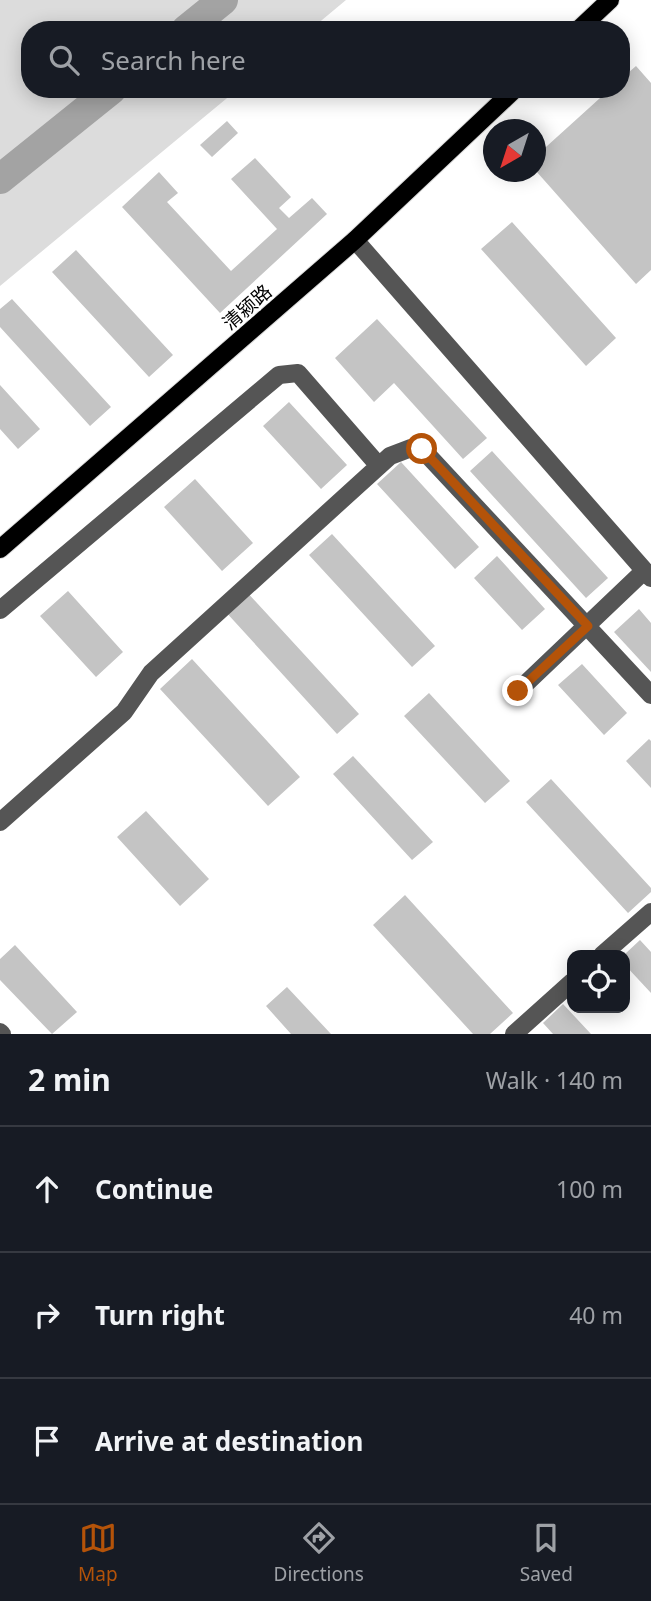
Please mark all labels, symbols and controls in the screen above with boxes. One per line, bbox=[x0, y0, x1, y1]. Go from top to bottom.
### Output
search box bbox=[21, 21, 630, 98]
icon: search bbox=[45, 41, 83, 79]
text: Search here bbox=[101, 42, 246, 78]
north arrow bbox=[483, 119, 546, 182]
street label: 清颍路 bbox=[217, 278, 277, 336]
route start bbox=[406, 433, 437, 464]
route end bbox=[502, 675, 533, 706]
map controls bbox=[567, 950, 630, 1013]
button: locate bbox=[567, 950, 630, 1013]
text: 2 min bbox=[28, 1059, 111, 1100]
text: Walk · 140 m bbox=[486, 1064, 623, 1096]
icon: ahead bbox=[28, 1170, 66, 1208]
text: Continue bbox=[95, 1171, 213, 1207]
text: 100 m bbox=[556, 1173, 623, 1205]
icon: right bbox=[28, 1296, 66, 1334]
text: Turn right bbox=[95, 1297, 225, 1333]
text: 40 m bbox=[569, 1299, 623, 1331]
icon: arrive bbox=[28, 1422, 66, 1460]
text: Arrive at destination bbox=[95, 1423, 364, 1459]
tab: Map bbox=[78, 1519, 118, 1587]
tab: Directions bbox=[274, 1519, 364, 1587]
tab: Saved bbox=[520, 1519, 573, 1587]

